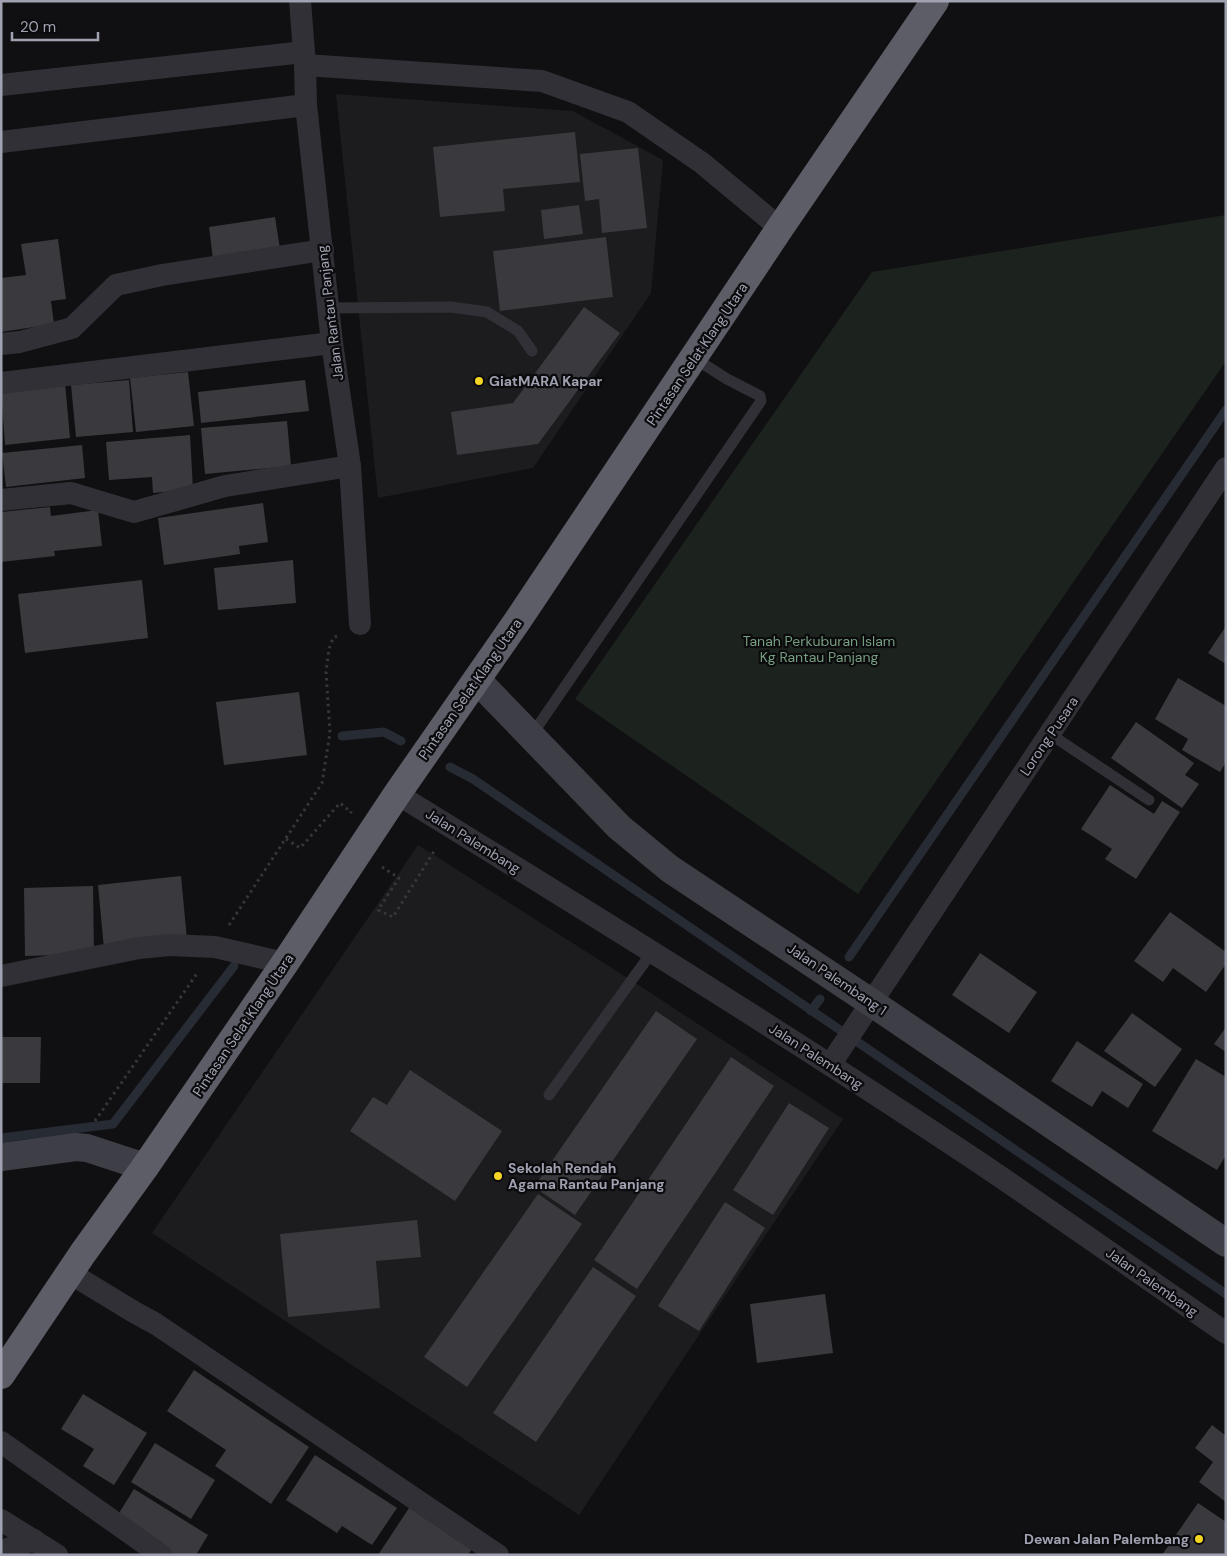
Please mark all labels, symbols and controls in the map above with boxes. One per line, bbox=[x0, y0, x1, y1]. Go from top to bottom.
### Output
scale bar bbox=[12, 10, 99, 42]
text: 20 m bbox=[20, 17, 56, 37]
street label: Jalan Rantau Panjang bbox=[313, 244, 347, 382]
street label: Pintasan Selat Klang Utara bbox=[642, 279, 752, 429]
place label: GiatMARA Kapar bbox=[489, 372, 603, 390]
marker: GiatMARA Kapar bbox=[473, 375, 485, 387]
street label: Pintasan Selat Klang Utara bbox=[414, 615, 526, 763]
park label: Tanah Perkuburan Islam Kg Rantau Panjang bbox=[743, 632, 895, 666]
street label: Lorong Pusara bbox=[1016, 693, 1082, 779]
street label: Jalan Palembang bbox=[422, 805, 524, 877]
street label: Jalan Palembang 1 bbox=[784, 939, 890, 1019]
street label: Pintasan Selat Klang Utara bbox=[188, 950, 298, 1100]
street label: Jalan Palembang bbox=[766, 1019, 866, 1093]
place label: Sekolah Rendah Agama Rantau Panjang bbox=[508, 1159, 665, 1193]
marker: Sekolah Rendah Agama Rantau Panjang bbox=[492, 1170, 504, 1182]
street label: Jalan Palembang bbox=[1102, 1244, 1202, 1321]
place label: Dewan Jalan Palembang bbox=[1024, 1530, 1189, 1548]
marker: Dewan Jalan Palembang bbox=[1193, 1533, 1205, 1545]

